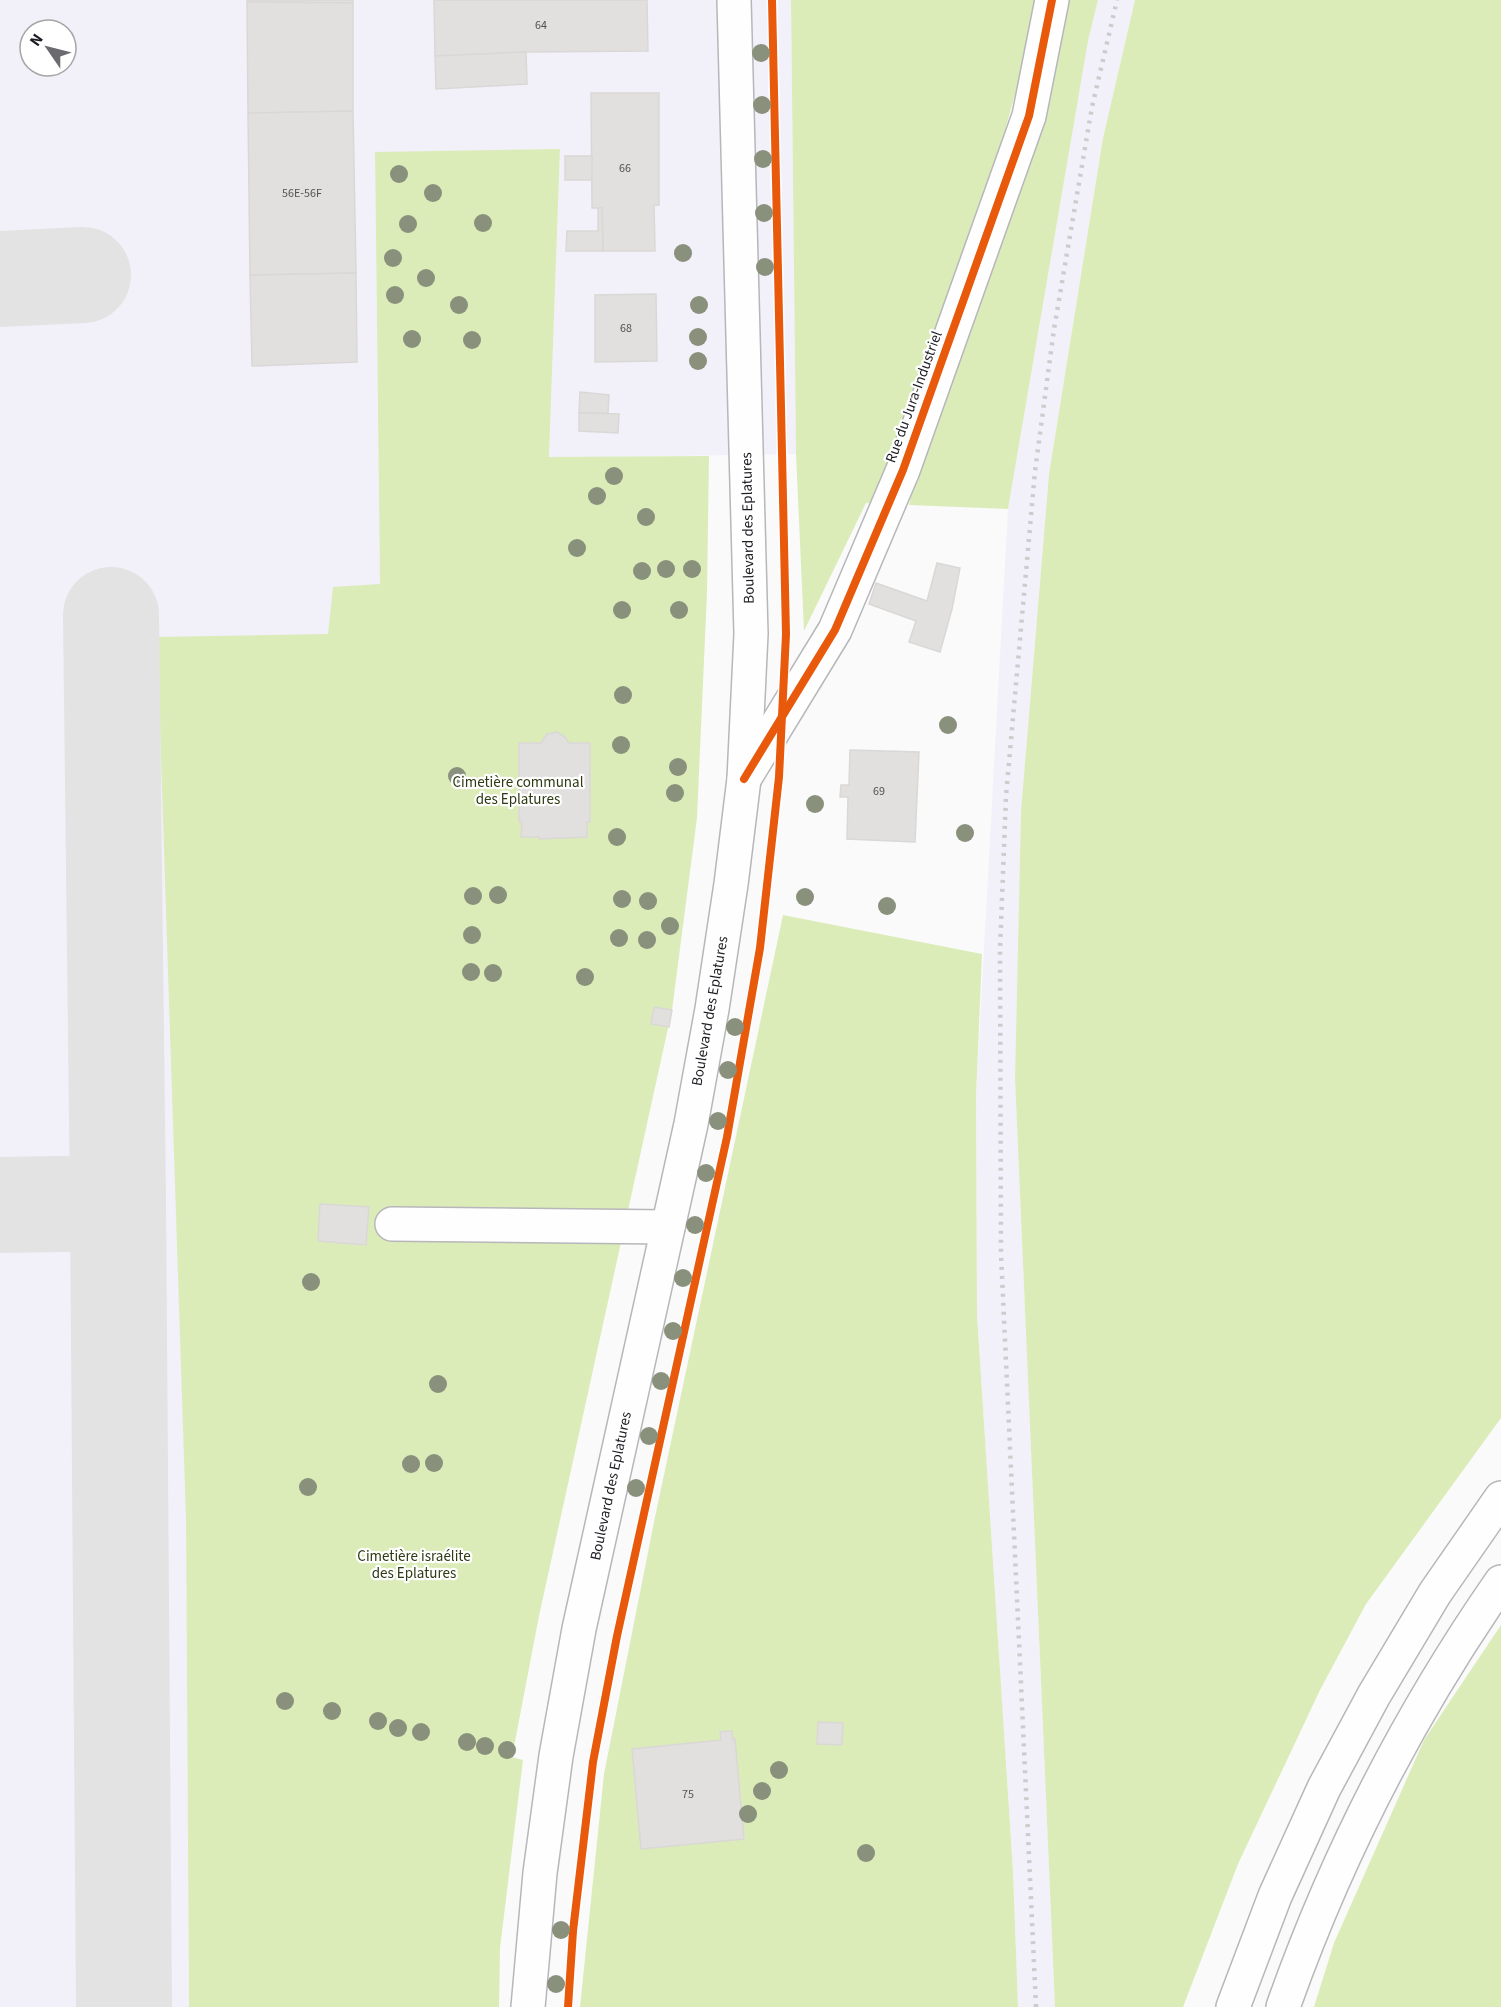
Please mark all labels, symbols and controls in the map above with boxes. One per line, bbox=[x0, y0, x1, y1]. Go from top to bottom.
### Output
house number: 64 bbox=[535, 17, 547, 34]
north arrow bbox=[18, 18, 78, 78]
text: N bbox=[24, 29, 49, 51]
house number: 66 bbox=[619, 160, 631, 177]
house number: 56E-56F bbox=[282, 185, 322, 202]
house number: 68 bbox=[620, 320, 632, 337]
street label: Rue du Jura-Industriel bbox=[880, 328, 948, 466]
street label: Boulevard des Eplatures bbox=[736, 452, 760, 604]
park label: Cimetière communal des Eplatures bbox=[453, 772, 584, 810]
house number: 69 bbox=[873, 783, 885, 800]
street label: Boulevard des Eplatures bbox=[686, 935, 734, 1087]
street label: Boulevard des Eplatures bbox=[585, 1410, 637, 1562]
park label: Cimetière israélite des Eplatures bbox=[357, 1546, 471, 1584]
house number: 75 bbox=[682, 1786, 694, 1803]

